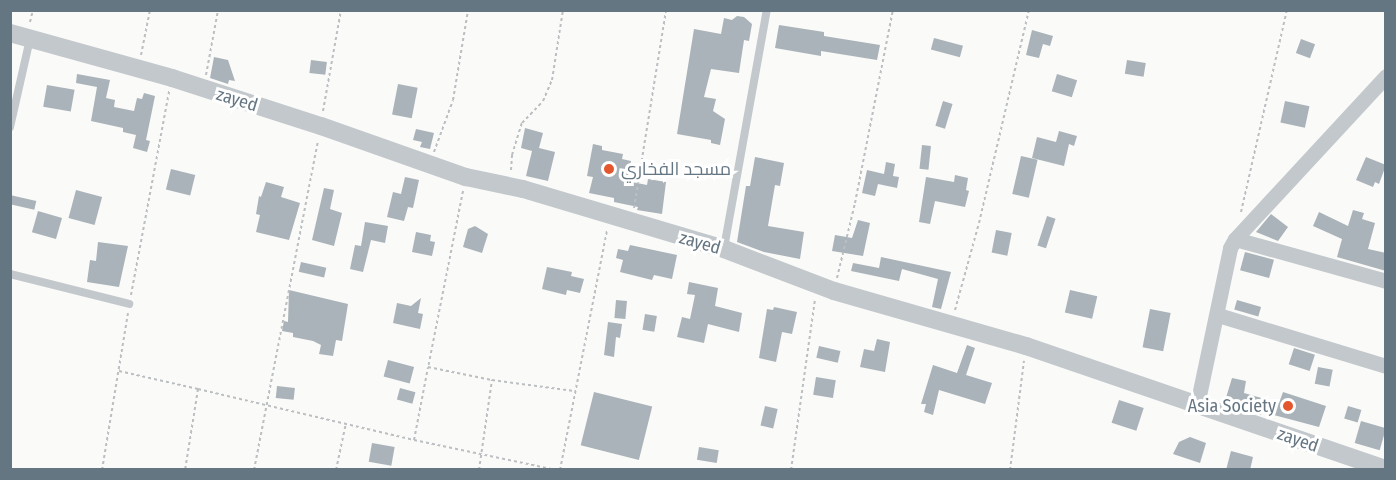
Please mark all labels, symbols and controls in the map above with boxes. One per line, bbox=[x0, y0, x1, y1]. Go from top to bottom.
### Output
street label: zayed bbox=[214, 84, 260, 116]
place label: مسجد الفخاري bbox=[621, 158, 731, 180]
marker: مسجد الفخاري bbox=[602, 162, 616, 176]
street label: zayed bbox=[677, 227, 723, 259]
place label: Asia Society bbox=[1188, 395, 1276, 417]
marker: Asia Society bbox=[1281, 399, 1295, 413]
street label: zayed bbox=[1275, 423, 1321, 457]

